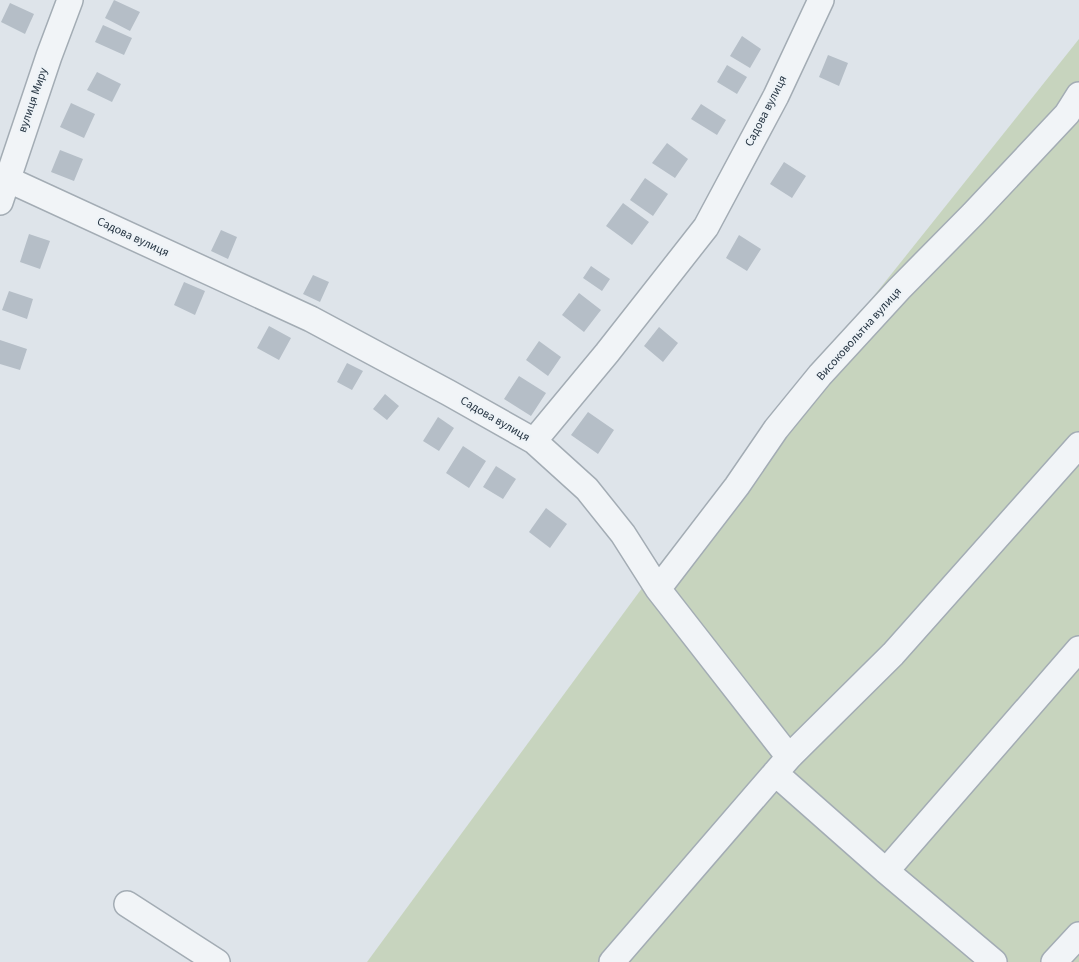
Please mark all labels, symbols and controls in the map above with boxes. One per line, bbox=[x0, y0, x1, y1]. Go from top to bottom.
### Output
street label: вулиця Миру bbox=[14, 65, 52, 135]
street label: Садова вулиця bbox=[741, 72, 791, 150]
street label: Садова вулиця bbox=[94, 213, 172, 261]
street label: Високовольтна вулиця bbox=[812, 284, 906, 384]
street label: Садова вулиця bbox=[457, 392, 533, 446]

